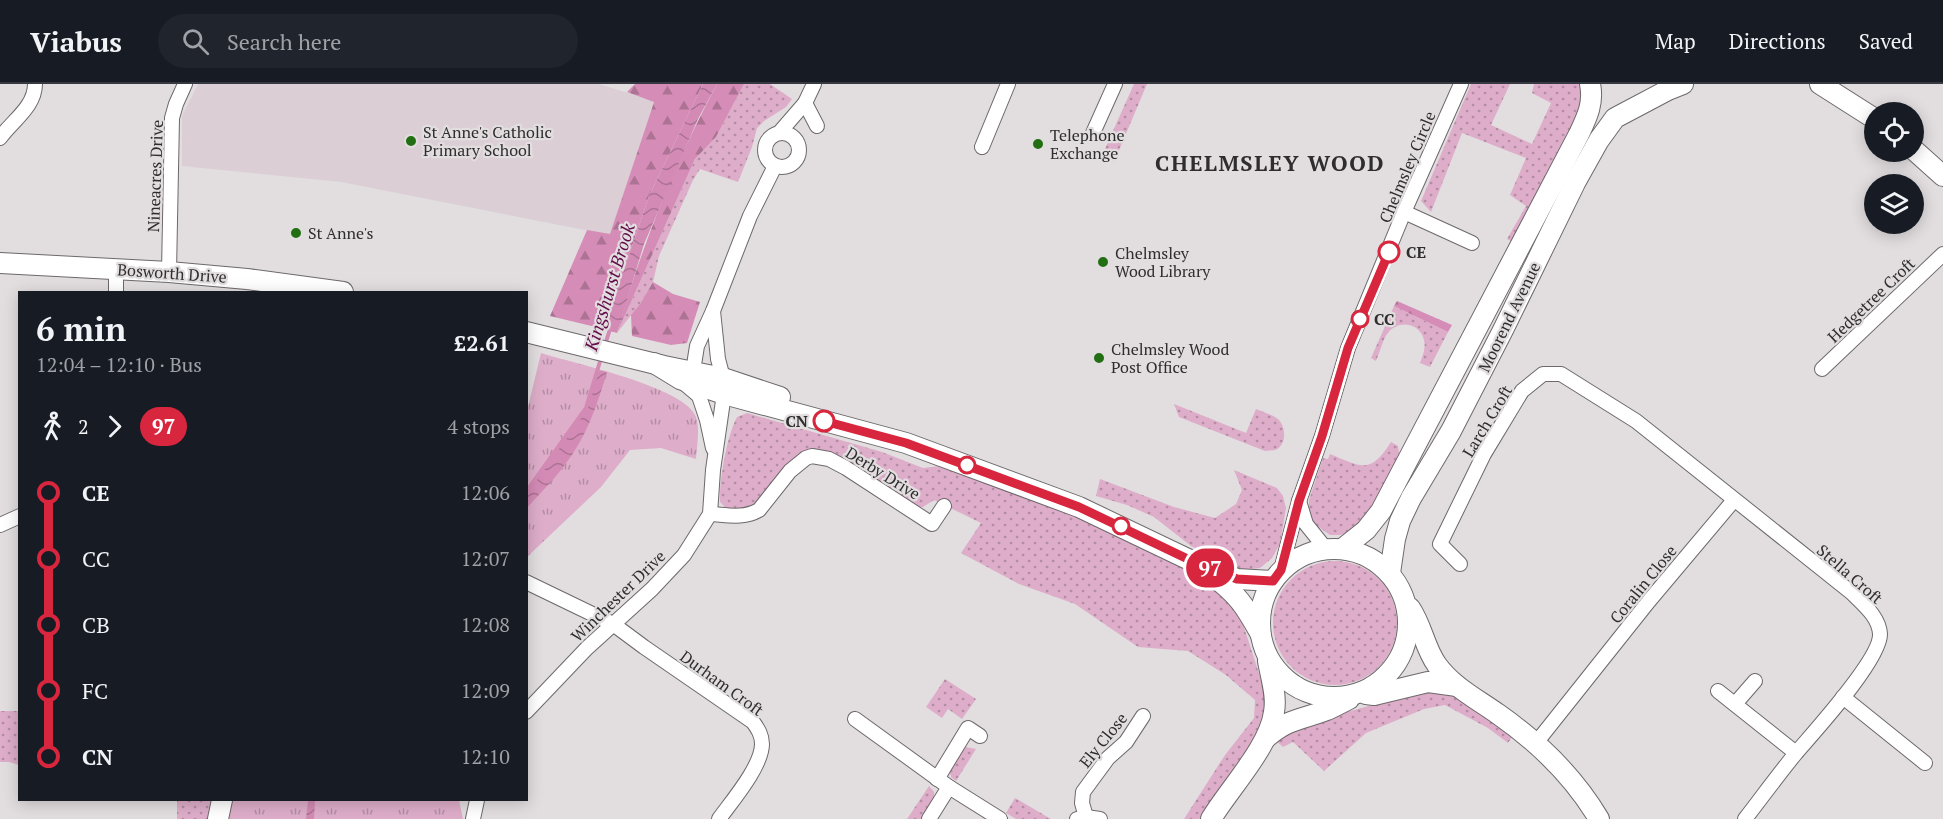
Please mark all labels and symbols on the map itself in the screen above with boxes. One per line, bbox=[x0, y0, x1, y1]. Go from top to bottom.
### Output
street label: Chelmsley Circle bbox=[1374, 108, 1440, 226]
street label: Nineacres Drive bbox=[142, 119, 168, 233]
place label: St Anne's Catholic Primary School bbox=[423, 121, 552, 161]
place label: Telephone Exchange bbox=[1050, 124, 1125, 164]
marker: St Anne's Catholic Primary School bbox=[404, 134, 418, 148]
marker: Telephone Exchange bbox=[1031, 137, 1045, 151]
district label: CHELMSLEY WOOD bbox=[1155, 148, 1385, 177]
water label: Kingshurst Brook bbox=[578, 220, 640, 355]
place label: St Anne's bbox=[308, 222, 374, 244]
marker: St Anne's bbox=[289, 226, 303, 240]
marker: CE bbox=[1378, 241, 1400, 263]
place label: CE bbox=[1406, 241, 1426, 263]
place label: Chelmsley Wood Library bbox=[1115, 242, 1211, 282]
street label: Hedgetree Croft bbox=[1822, 253, 1920, 347]
marker: Chelmsley Wood Library bbox=[1096, 255, 1110, 269]
street label: Bosworth Drive bbox=[117, 258, 227, 288]
street label: Moorend Avenue bbox=[1473, 258, 1545, 376]
place label: CC bbox=[1374, 308, 1394, 330]
marker: CC bbox=[1351, 310, 1369, 328]
place label: Chelmsley Wood Post Office bbox=[1111, 338, 1229, 378]
marker: Chelmsley Wood Post Office bbox=[1092, 351, 1106, 365]
street label: Larch Croft bbox=[1457, 381, 1517, 461]
place label: CN bbox=[785, 410, 808, 432]
marker: CN bbox=[813, 410, 835, 432]
street label: Derby Drive bbox=[842, 441, 924, 505]
unlabelled marker bbox=[958, 456, 976, 474]
unlabelled marker bbox=[1112, 517, 1130, 535]
street label: Stella Croft bbox=[1812, 539, 1888, 609]
street label: Coralin Close bbox=[1605, 540, 1681, 628]
street label: Winchester Drive bbox=[566, 545, 670, 647]
line badge: 97 bbox=[1183, 548, 1237, 588]
street label: Durham Croft bbox=[676, 645, 768, 721]
street label: Ely Close bbox=[1074, 708, 1132, 772]

